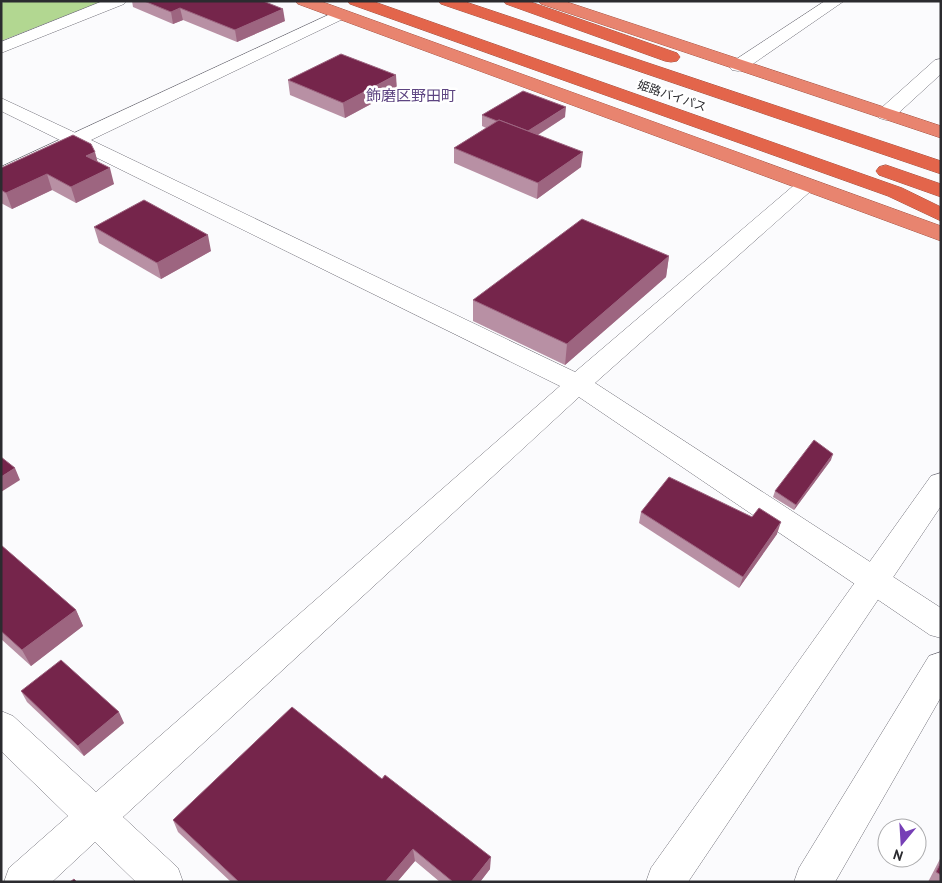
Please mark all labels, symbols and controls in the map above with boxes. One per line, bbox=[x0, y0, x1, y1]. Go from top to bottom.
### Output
street label: 姫路バイパス bbox=[636, 77, 709, 114]
district label: 飾磨区野田町 bbox=[366, 86, 456, 105]
north arrow bbox=[877, 818, 927, 868]
text: N bbox=[891, 845, 905, 865]

